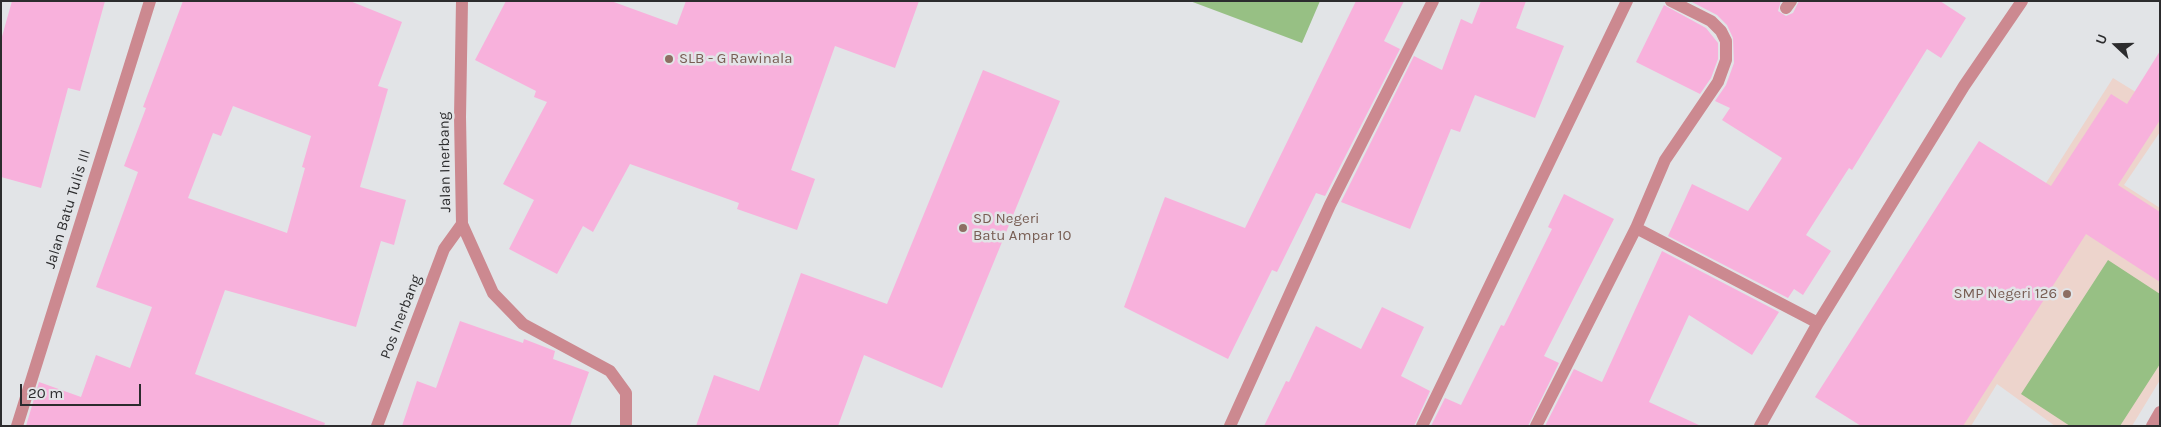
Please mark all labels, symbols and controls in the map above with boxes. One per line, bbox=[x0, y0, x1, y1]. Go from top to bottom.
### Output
north arrow bbox=[2091, 20, 2141, 70]
text: U bbox=[2092, 32, 2111, 47]
place label: SLB - G Rawinala bbox=[679, 50, 793, 68]
marker: SLB - G Rawinala bbox=[663, 53, 675, 65]
street label: Jalan Inerbang bbox=[435, 112, 455, 212]
street label: Jalan Batu Tulis III bbox=[41, 147, 95, 271]
place label: SD Negeri Batu Ampar 10 bbox=[973, 210, 1071, 245]
marker: SD Negeri Batu Ampar 10 bbox=[957, 222, 969, 234]
street label: Pos Inerbang bbox=[377, 272, 425, 362]
place label: SMP Negeri 126 bbox=[1954, 285, 2057, 303]
marker: SMP Negeri 126 bbox=[2061, 288, 2073, 300]
scale bar bbox=[22, 374, 144, 406]
text: 20 m bbox=[28, 384, 63, 402]

